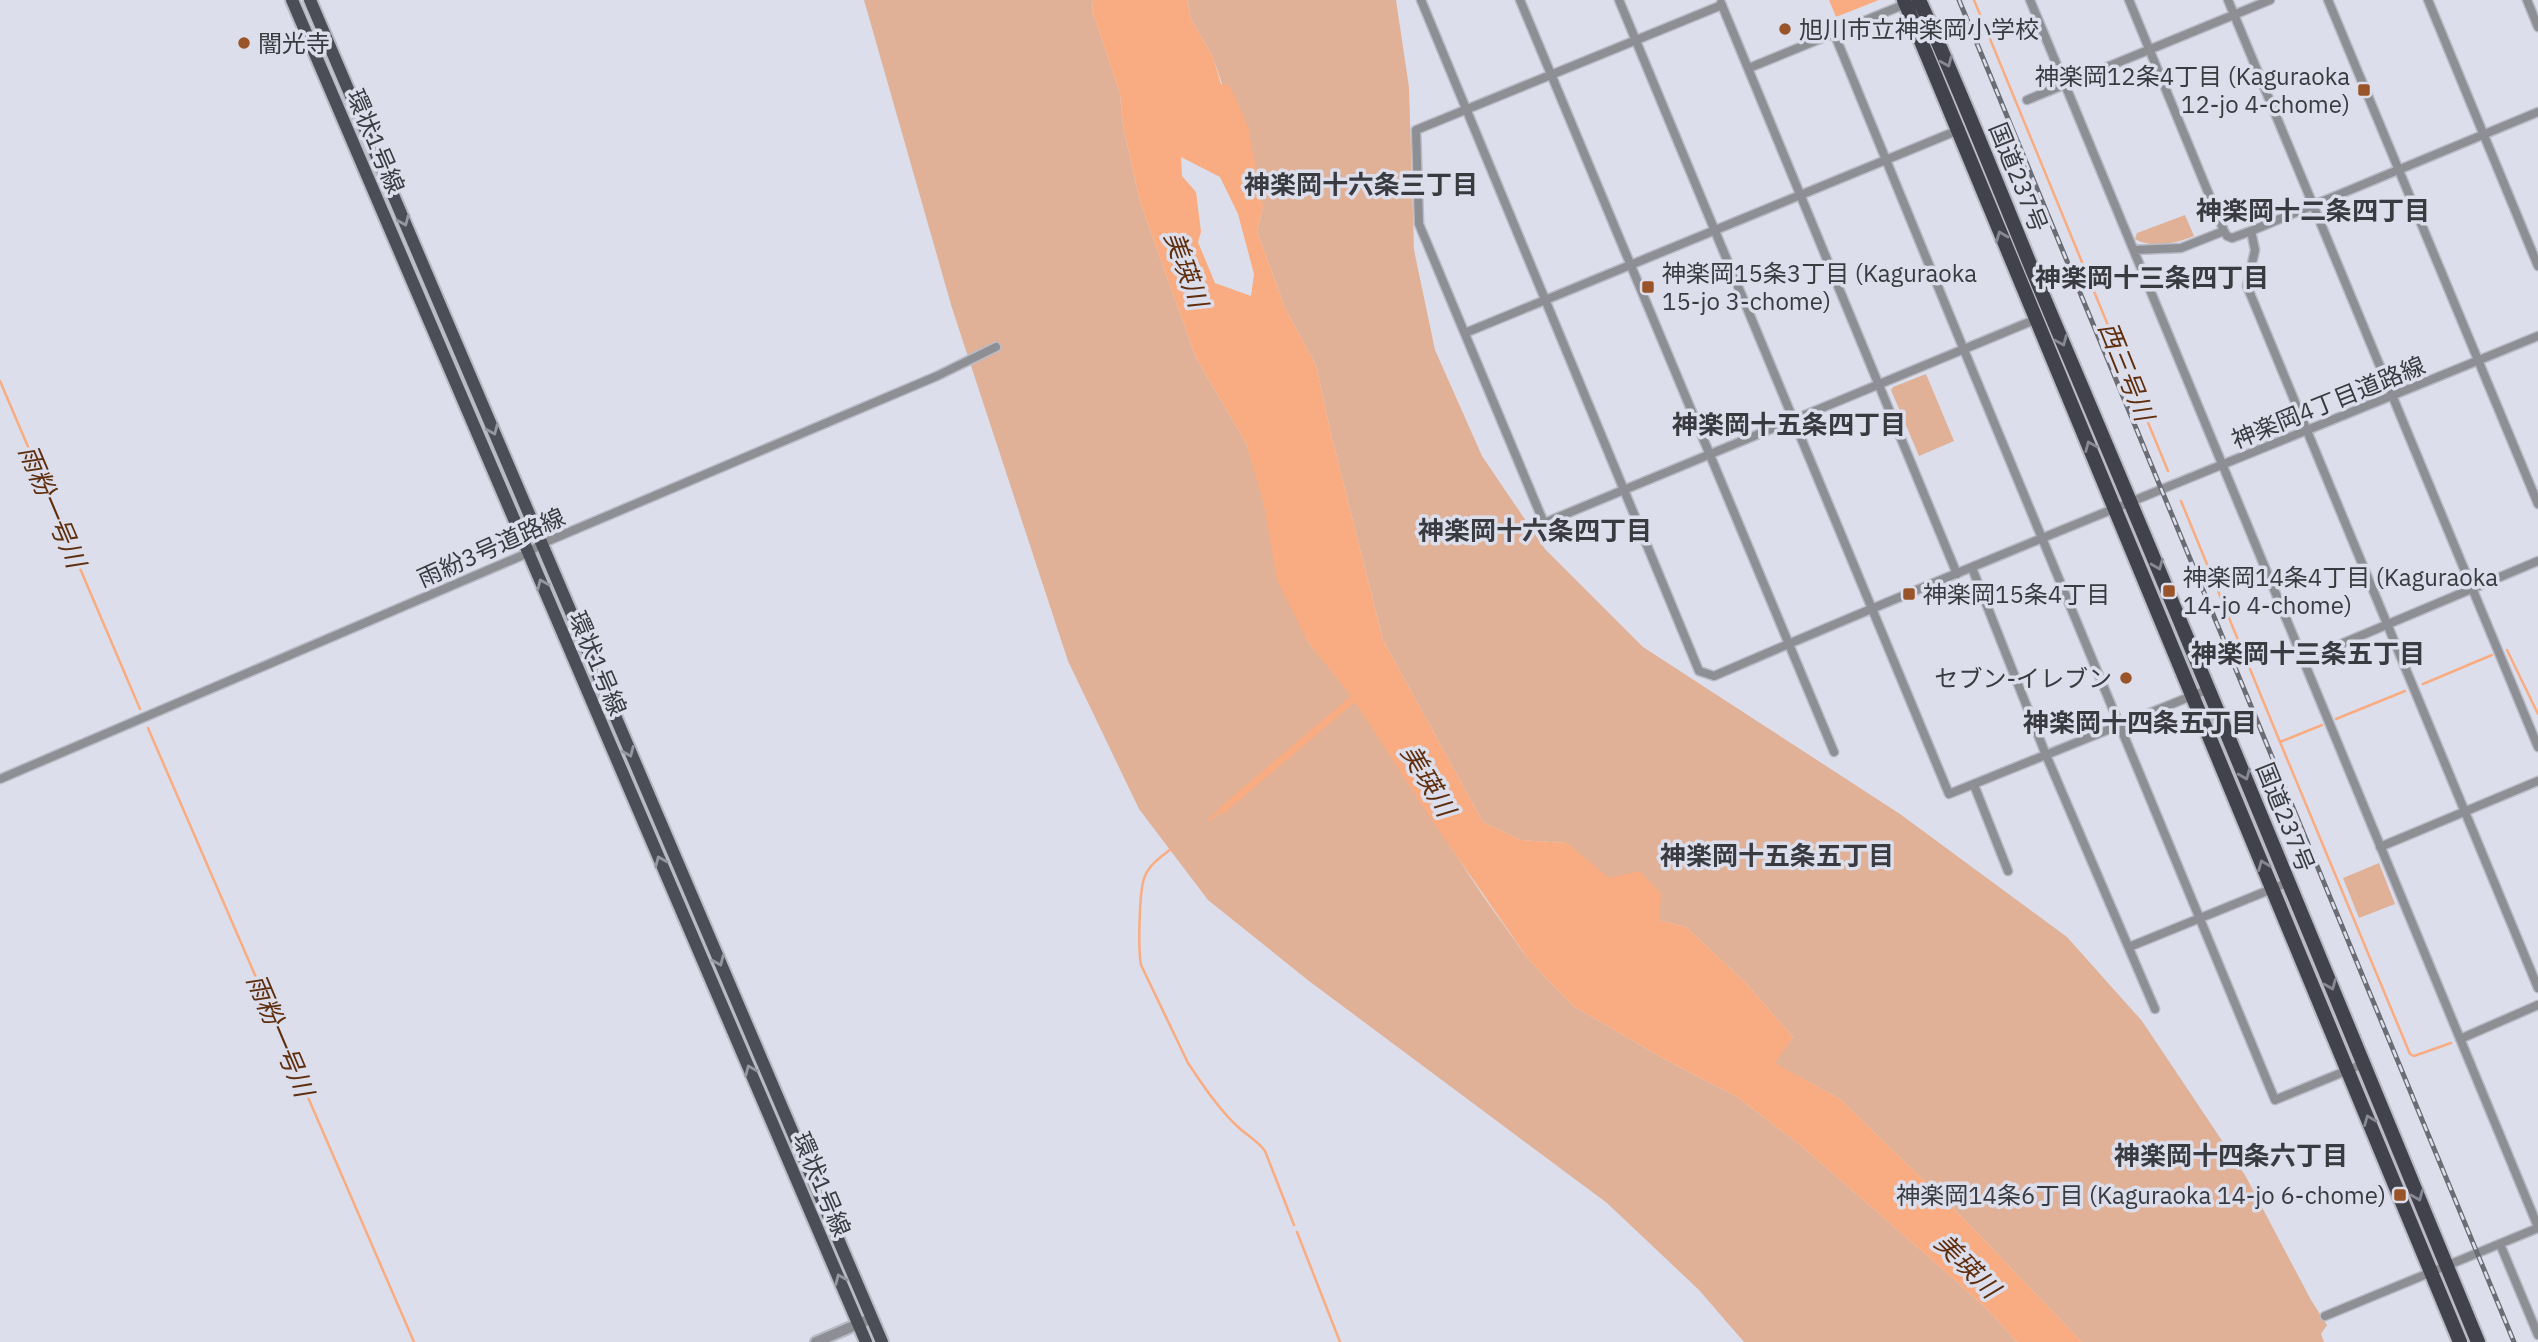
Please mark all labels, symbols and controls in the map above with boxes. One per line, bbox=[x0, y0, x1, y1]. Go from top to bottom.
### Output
place label: 旭川市立神楽岡小学校 bbox=[1799, 13, 2039, 45]
marker: 旭川市立神楽岡小学校 bbox=[1777, 21, 1793, 37]
place label: 闇光寺 bbox=[258, 27, 330, 59]
marker: 闇光寺 bbox=[236, 35, 252, 51]
one-way arrow bbox=[1939, 56, 1953, 68]
place label: 神楽岡12条4丁目 (Kaguraoka 12-jo 4-chome) bbox=[2035, 60, 2350, 120]
marker: 神楽岡12条4丁目 (Kaguraoka 12-jo 4-chome) bbox=[2356, 82, 2372, 98]
street label: 環状1号線 bbox=[340, 84, 412, 198]
street label: 国道237号 bbox=[1983, 118, 2055, 236]
district label: 神楽岡十六条三丁目 bbox=[1244, 167, 1478, 201]
district label: 神楽岡十二条四丁目 bbox=[2196, 193, 2430, 227]
one-way arrow bbox=[395, 214, 409, 226]
water label: 美瑛川 bbox=[1158, 227, 1217, 314]
one-way arrow bbox=[1995, 231, 2009, 243]
place label: 神楽岡15条3丁目 (Kaguraoka 15-jo 3-chome) bbox=[1662, 257, 1977, 317]
district label: 神楽岡十三条四丁目 bbox=[2035, 260, 2269, 294]
marker: 神楽岡15条3丁目 (Kaguraoka 15-jo 3-chome) bbox=[1640, 279, 1656, 295]
water label: 西三号川 bbox=[2092, 316, 2163, 428]
one-way arrow bbox=[2054, 333, 2068, 346]
street label: 神楽岡4丁目道路線 bbox=[2226, 349, 2430, 455]
district label: 神楽岡十五条四丁目 bbox=[1672, 407, 1906, 441]
one-way arrow bbox=[484, 423, 498, 435]
water label: 雨粉一号川 bbox=[12, 440, 95, 575]
one-way arrow bbox=[2084, 440, 2098, 452]
street label: 雨紛3号道路線 bbox=[412, 500, 570, 594]
district label: 神楽岡十六条四丁目 bbox=[1418, 513, 1652, 547]
one-way arrow bbox=[2150, 557, 2164, 570]
place label: 神楽岡14条4丁目 (Kaguraoka 14-jo 4-chome) bbox=[2183, 561, 2498, 621]
place label: 神楽岡15条4丁目 bbox=[1923, 578, 2110, 610]
one-way arrow bbox=[536, 579, 550, 591]
marker: 神楽岡14条4丁目 (Kaguraoka 14-jo 4-chome) bbox=[2161, 583, 2177, 599]
marker: 神楽岡15条4丁目 bbox=[1901, 586, 1917, 602]
street label: 環状1号線 bbox=[562, 606, 634, 720]
district label: 神楽岡十三条五丁目 bbox=[2191, 636, 2425, 670]
place label: セブン-イレブン bbox=[1934, 662, 2112, 694]
marker: セブン-イレブン bbox=[2118, 670, 2134, 686]
district label: 神楽岡十四条五丁目 bbox=[2023, 705, 2257, 739]
water label: 美瑛川 bbox=[1394, 738, 1465, 825]
one-way arrow bbox=[621, 745, 635, 757]
street label: 国道237号 bbox=[2250, 758, 2322, 876]
one-way arrow bbox=[2236, 768, 2250, 780]
district label: 神楽岡十五条五丁目 bbox=[1660, 838, 1894, 872]
one-way arrow bbox=[655, 856, 669, 868]
one-way arrow bbox=[2258, 859, 2272, 871]
one-way arrow bbox=[711, 954, 725, 966]
water label: 雨粉一号川 bbox=[240, 969, 323, 1104]
one-way arrow bbox=[2323, 979, 2337, 991]
one-way arrow bbox=[744, 1065, 758, 1077]
one-way arrow bbox=[2363, 1115, 2377, 1127]
street label: 環状1号線 bbox=[786, 1127, 858, 1241]
district label: 神楽岡十四条六丁目 bbox=[2114, 1138, 2348, 1172]
place label: 神楽岡14条6丁目 (Kaguraoka 14-jo 6-chome) bbox=[1896, 1179, 2386, 1211]
marker: 神楽岡14条6丁目 (Kaguraoka 14-jo 6-chome) bbox=[2392, 1187, 2408, 1203]
one-way arrow bbox=[2409, 1189, 2423, 1201]
water label: 美瑛川 bbox=[1928, 1225, 2010, 1307]
one-way arrow bbox=[834, 1274, 848, 1286]

